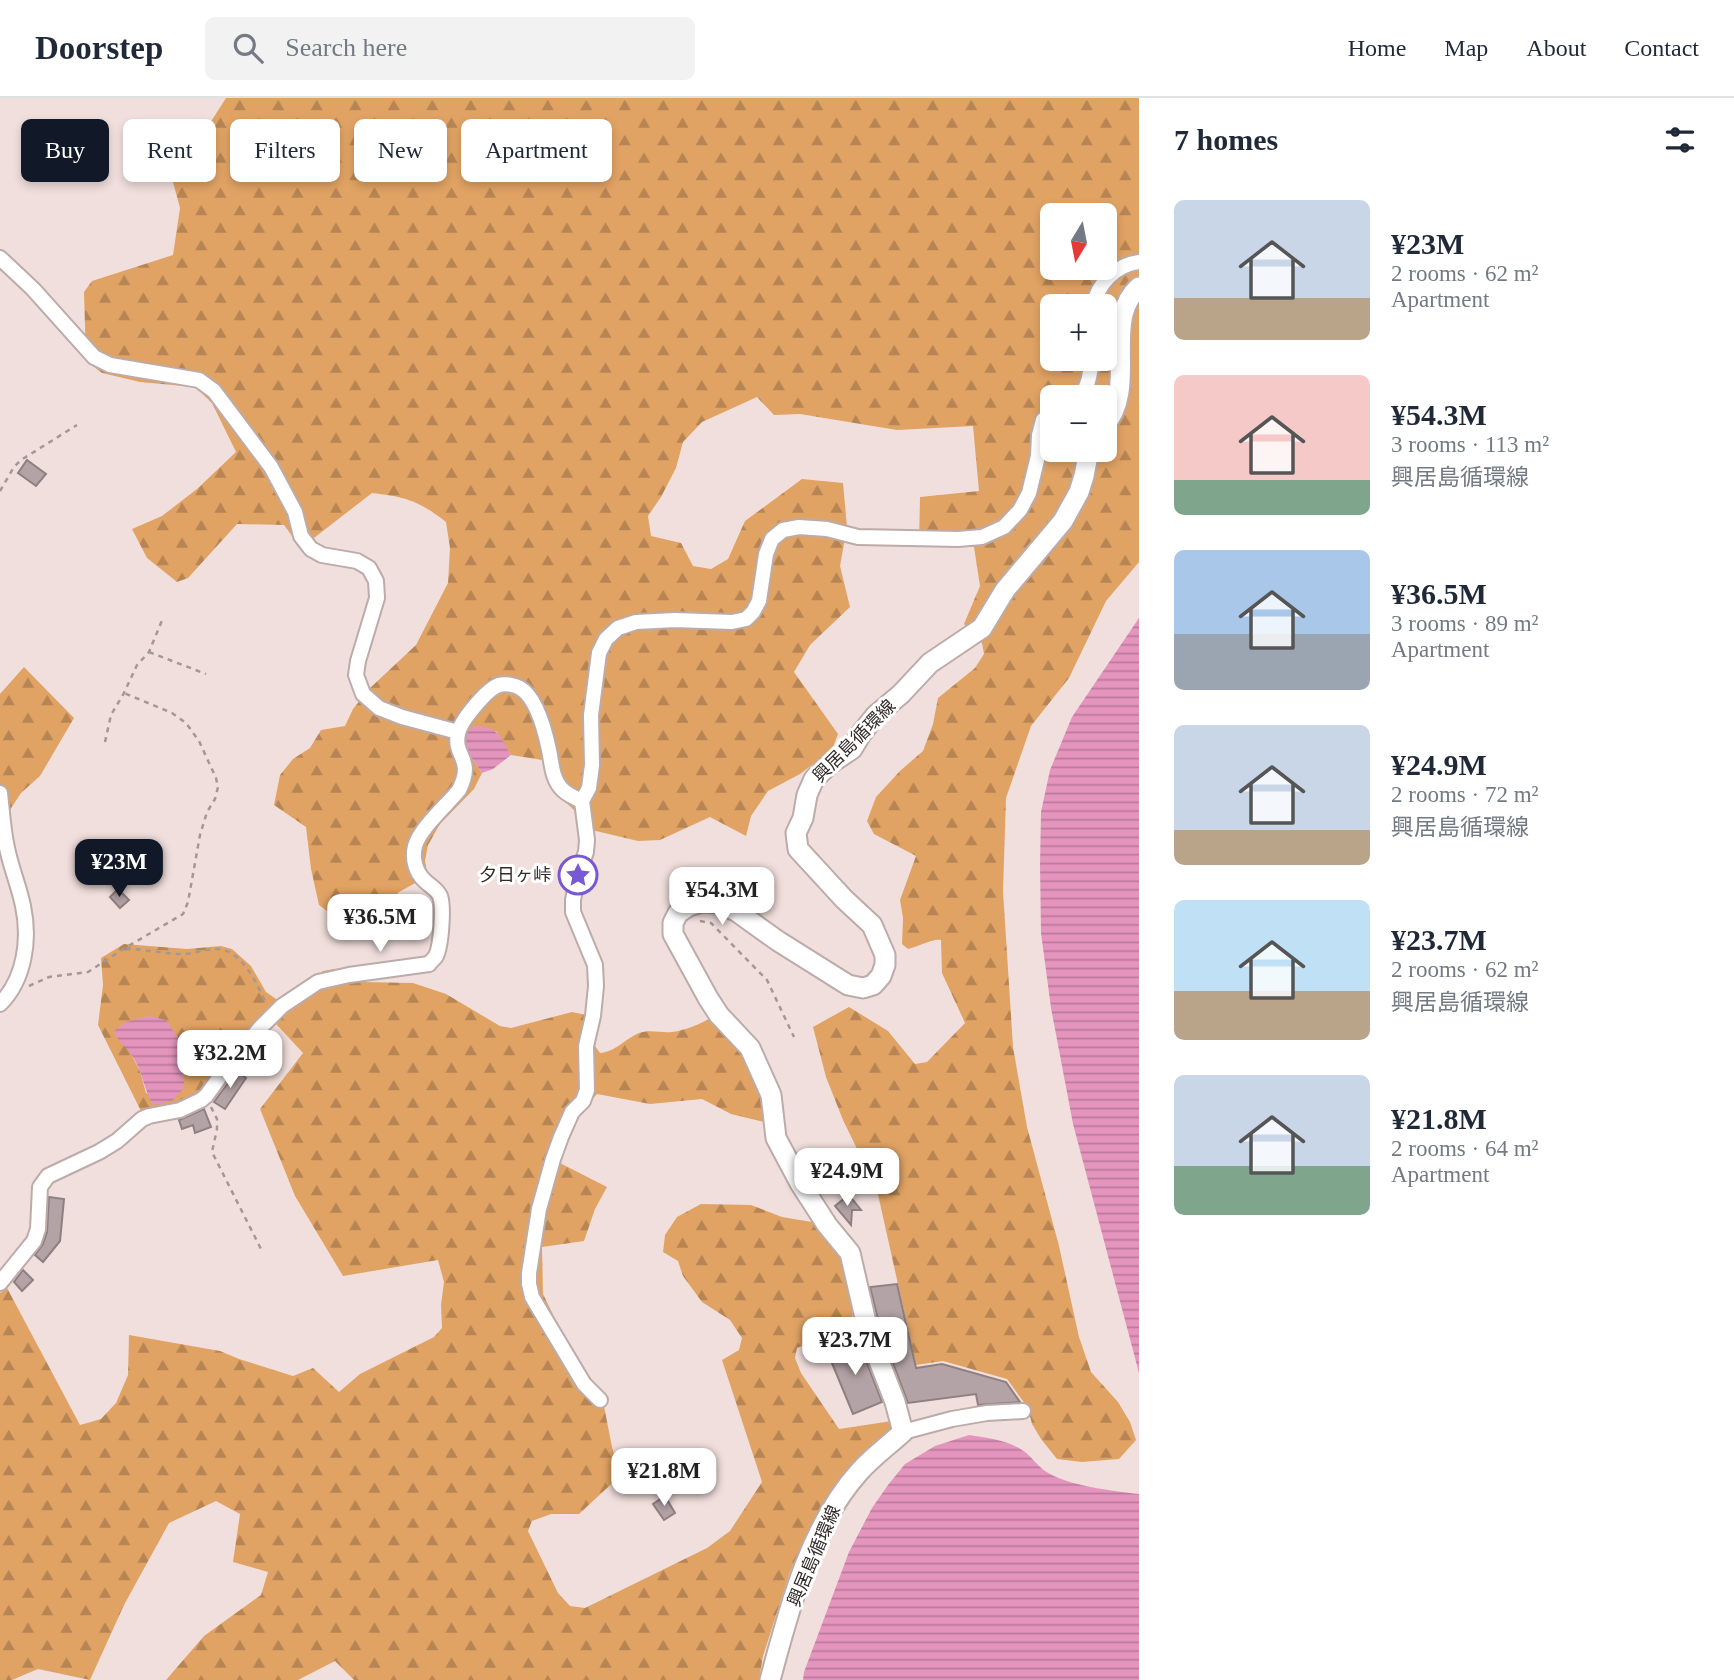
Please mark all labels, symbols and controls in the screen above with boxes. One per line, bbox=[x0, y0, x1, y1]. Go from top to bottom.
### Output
search box bbox=[205, 17, 695, 80]
icon: search bbox=[229, 29, 267, 67]
text: Doorstep bbox=[35, 30, 163, 66]
text: Search here bbox=[285, 33, 407, 62]
text: Home bbox=[1348, 35, 1406, 61]
text: Map bbox=[1444, 35, 1488, 61]
text: About bbox=[1526, 35, 1586, 61]
text: Contact bbox=[1624, 35, 1699, 61]
chip: Buy bbox=[21, 119, 109, 182]
chip: Rent bbox=[123, 119, 216, 182]
chip: Filters bbox=[230, 119, 340, 182]
chip: New bbox=[354, 119, 447, 182]
chip: Apartment bbox=[461, 119, 612, 182]
icon: filters bbox=[1661, 121, 1699, 159]
text: 7 homes bbox=[1174, 123, 1278, 156]
north arrow bbox=[1040, 203, 1116, 280]
map controls bbox=[1040, 203, 1117, 462]
text: ¥23M bbox=[1391, 227, 1464, 260]
icon: home bbox=[1230, 228, 1314, 312]
text: 2 rooms · 62 m² bbox=[1391, 261, 1538, 286]
text: Apartment bbox=[1391, 287, 1489, 312]
button: + bbox=[1040, 294, 1117, 371]
button: − bbox=[1040, 385, 1117, 462]
text: ¥54.3M bbox=[1391, 398, 1487, 431]
icon: home bbox=[1230, 403, 1314, 487]
text: 3 rooms · 113 m² bbox=[1391, 432, 1549, 457]
text: 興居島循環線 bbox=[1391, 465, 1529, 490]
text: ¥36.5M bbox=[1391, 577, 1487, 610]
icon: home bbox=[1230, 578, 1314, 662]
text: 3 rooms · 89 m² bbox=[1391, 611, 1538, 636]
text: Apartment bbox=[1391, 637, 1489, 662]
street label: 興居島循環線 bbox=[809, 696, 899, 786]
text: ¥24.9M bbox=[1391, 748, 1487, 781]
icon: home bbox=[1230, 753, 1314, 837]
text: 2 rooms · 72 m² bbox=[1391, 782, 1538, 807]
text: 興居島循環線 bbox=[1391, 815, 1529, 840]
pin: ¥23M bbox=[78, 840, 160, 899]
text: ¥23M bbox=[91, 849, 147, 874]
place icon: 夕日ヶ峠 bbox=[557, 854, 599, 896]
place label: 夕日ヶ峠 bbox=[479, 865, 551, 885]
pin: ¥54.3M bbox=[665, 868, 779, 927]
text: ¥54.3M bbox=[685, 877, 759, 902]
pin: ¥36.5M bbox=[323, 894, 437, 954]
text: ¥36.5M bbox=[343, 904, 417, 929]
text: ¥23.7M bbox=[1391, 923, 1487, 956]
icon: home bbox=[1230, 928, 1314, 1012]
text: 2 rooms · 62 m² bbox=[1391, 957, 1538, 982]
text: 興居島循環線 bbox=[1391, 990, 1529, 1015]
pin: ¥32.2M bbox=[173, 1030, 287, 1090]
text: ¥32.2M bbox=[193, 1040, 267, 1065]
text: ¥21.8M bbox=[1391, 1102, 1487, 1135]
icon: home bbox=[1230, 1103, 1314, 1187]
text: 2 rooms · 64 m² bbox=[1391, 1136, 1538, 1161]
pin: ¥24.9M bbox=[790, 1148, 904, 1208]
text: ¥24.9M bbox=[810, 1158, 884, 1183]
text: Apartment bbox=[1391, 1162, 1489, 1187]
pin: ¥23.7M bbox=[798, 1318, 912, 1377]
text: ¥23.7M bbox=[818, 1327, 892, 1352]
pin: ¥21.8M bbox=[607, 1448, 721, 1508]
text: ¥21.8M bbox=[627, 1458, 701, 1483]
street label: 興居島循環線 bbox=[784, 1502, 844, 1610]

